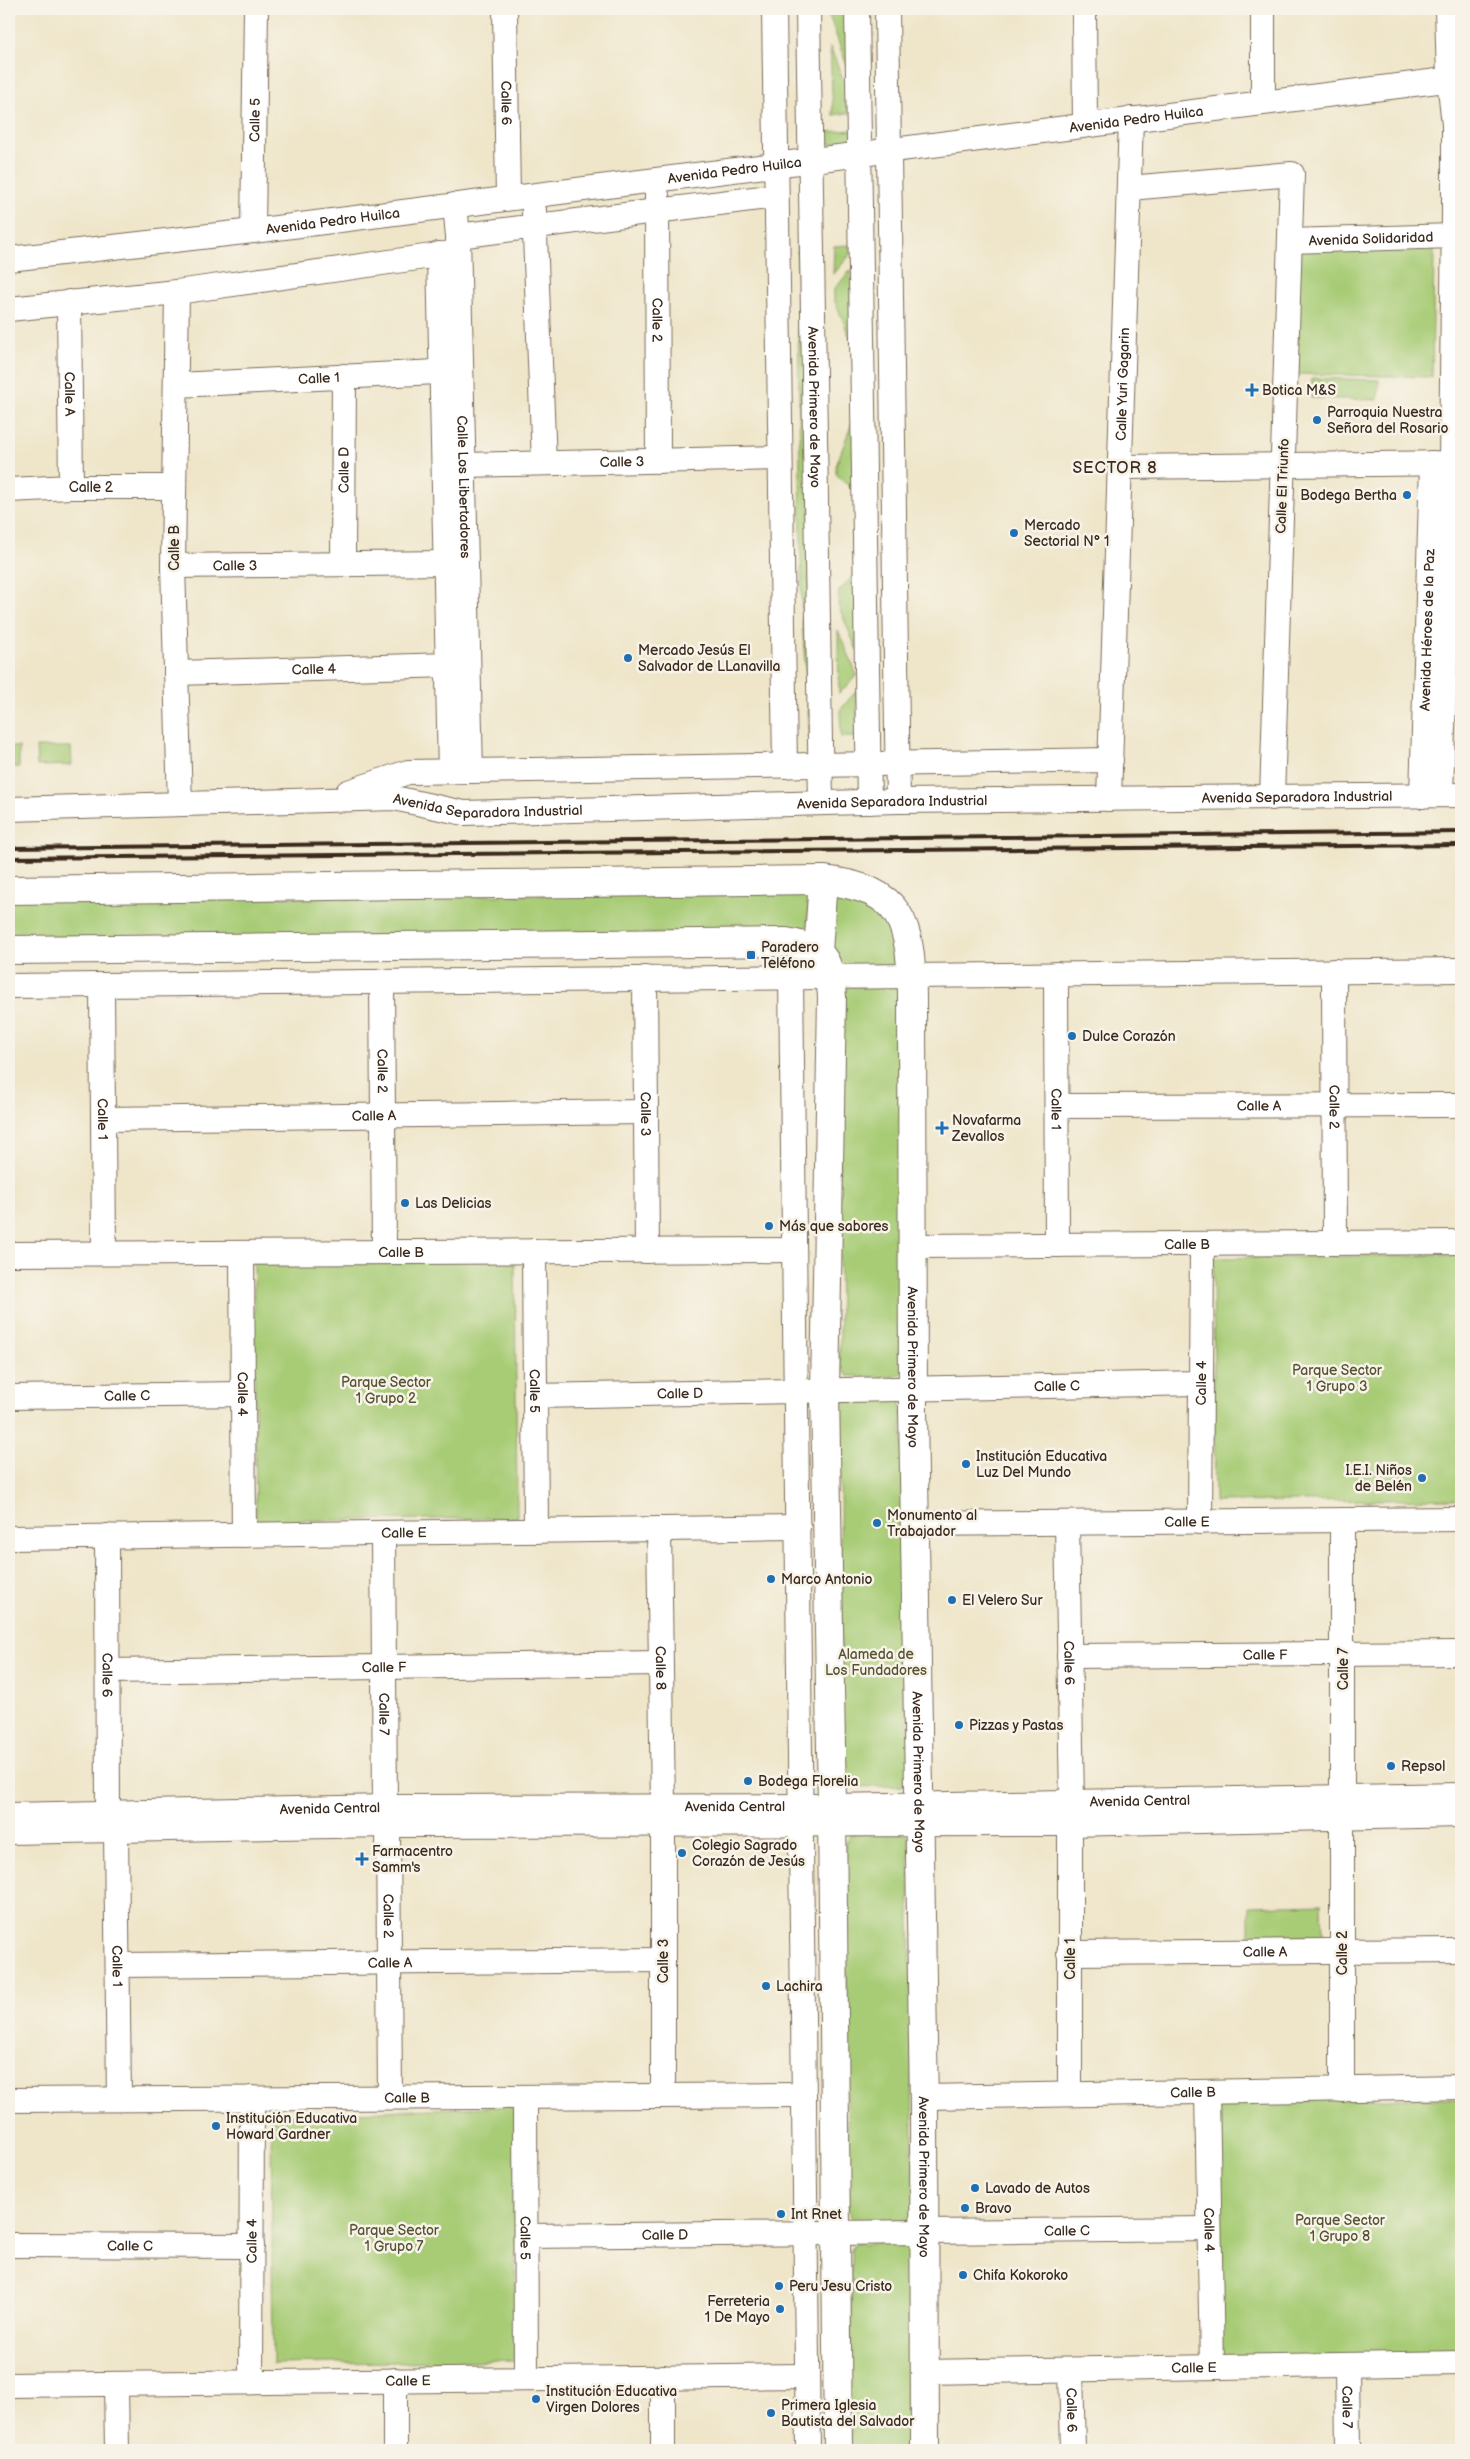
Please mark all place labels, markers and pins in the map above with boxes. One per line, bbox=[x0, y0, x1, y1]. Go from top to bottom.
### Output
place label: Botica M&S bbox=[1262, 382, 1336, 399]
marker: Botica M&S bbox=[1246, 384, 1258, 396]
place label: Parroquia Nuestra Señora del Rosario bbox=[1327, 404, 1448, 437]
marker: Parroquia Nuestra Señora del Rosario bbox=[1311, 414, 1323, 426]
place label: Bodega Bertha bbox=[1300, 487, 1397, 504]
marker: Bodega Bertha bbox=[1401, 489, 1413, 501]
place label: Mercado Sectorial N° 1 bbox=[1024, 517, 1109, 550]
marker: Mercado Sectorial N° 1 bbox=[1008, 527, 1020, 539]
place label: Mercado Jesús El Salvador de LLanavilla bbox=[638, 642, 780, 675]
marker: Mercado Jesús El Salvador de LLanavilla bbox=[622, 652, 634, 664]
place label: Paradero Teléfono bbox=[761, 939, 819, 972]
marker: Paradero Teléfono bbox=[745, 949, 757, 961]
place label: Dulce Corazón bbox=[1082, 1028, 1176, 1045]
marker: Dulce Corazón bbox=[1066, 1030, 1078, 1042]
place label: Novafarma Zevallos bbox=[951, 1112, 1021, 1145]
marker: Novafarma Zevallos bbox=[936, 1122, 948, 1134]
place label: Las Delicias bbox=[415, 1195, 492, 1212]
marker: Las Delicias bbox=[399, 1197, 411, 1209]
place label: Más que sabores bbox=[779, 1218, 889, 1235]
marker: Más que sabores bbox=[763, 1220, 775, 1232]
place label: Institución Educativa Luz Del Mundo bbox=[976, 1448, 1107, 1481]
marker: Institución Educativa Luz Del Mundo bbox=[960, 1458, 972, 1470]
place label: I.E.I. Niños de Belén bbox=[1346, 1462, 1412, 1495]
marker: I.E.I. Niños de Belén bbox=[1416, 1472, 1428, 1484]
place label: Monumento al Trabajador bbox=[887, 1507, 977, 1540]
marker: Monumento al Trabajador bbox=[871, 1517, 883, 1529]
place label: Marco Antonio bbox=[781, 1571, 872, 1588]
marker: Marco Antonio bbox=[765, 1573, 777, 1585]
place label: El Velero Sur bbox=[962, 1592, 1043, 1609]
marker: El Velero Sur bbox=[946, 1594, 958, 1606]
place label: Pizzas y Pastas bbox=[969, 1717, 1064, 1734]
marker: Pizzas y Pastas bbox=[953, 1719, 965, 1731]
place label: Repsol bbox=[1401, 1758, 1445, 1775]
marker: Repsol bbox=[1385, 1760, 1397, 1772]
place label: Bodega Florelia bbox=[758, 1773, 858, 1790]
marker: Bodega Florelia bbox=[742, 1775, 754, 1787]
place label: Colegio Sagrado Corazón de Jesús bbox=[692, 1837, 805, 1870]
place label: Farmacentro Samm's bbox=[372, 1843, 453, 1876]
marker: Colegio Sagrado Corazón de Jesús bbox=[676, 1847, 688, 1859]
marker: Farmacentro Samm's bbox=[356, 1853, 368, 1865]
place label: Lachira bbox=[776, 1978, 823, 1995]
marker: Lachira bbox=[760, 1980, 772, 1992]
place label: Institución Educativa Howard Gardner bbox=[226, 2110, 357, 2143]
marker: Institución Educativa Howard Gardner bbox=[210, 2120, 222, 2132]
place label: Lavado de Autos bbox=[985, 2180, 1090, 2197]
marker: Lavado de Autos bbox=[969, 2182, 981, 2194]
place label: Bravo bbox=[975, 2200, 1012, 2217]
marker: Bravo bbox=[959, 2202, 971, 2214]
place label: Int Rnet bbox=[791, 2206, 842, 2223]
marker: Int Rnet bbox=[775, 2208, 787, 2220]
place label: Chifa Kokoroko bbox=[973, 2267, 1068, 2284]
marker: Chifa Kokoroko bbox=[957, 2269, 969, 2281]
place label: Peru Jesu Cristo bbox=[789, 2278, 892, 2295]
marker: Peru Jesu Cristo bbox=[773, 2280, 785, 2292]
place label: Ferreteria 1 De Mayo bbox=[705, 2293, 770, 2326]
marker: Ferreteria 1 De Mayo bbox=[774, 2303, 786, 2315]
place label: Institución Educativa Virgen Dolores bbox=[546, 2383, 677, 2416]
marker: Institución Educativa Virgen Dolores bbox=[530, 2393, 542, 2405]
place label: Primera Iglesia Bautista del Salvador bbox=[781, 2397, 915, 2430]
marker: Primera Iglesia Bautista del Salvador bbox=[765, 2407, 777, 2419]

